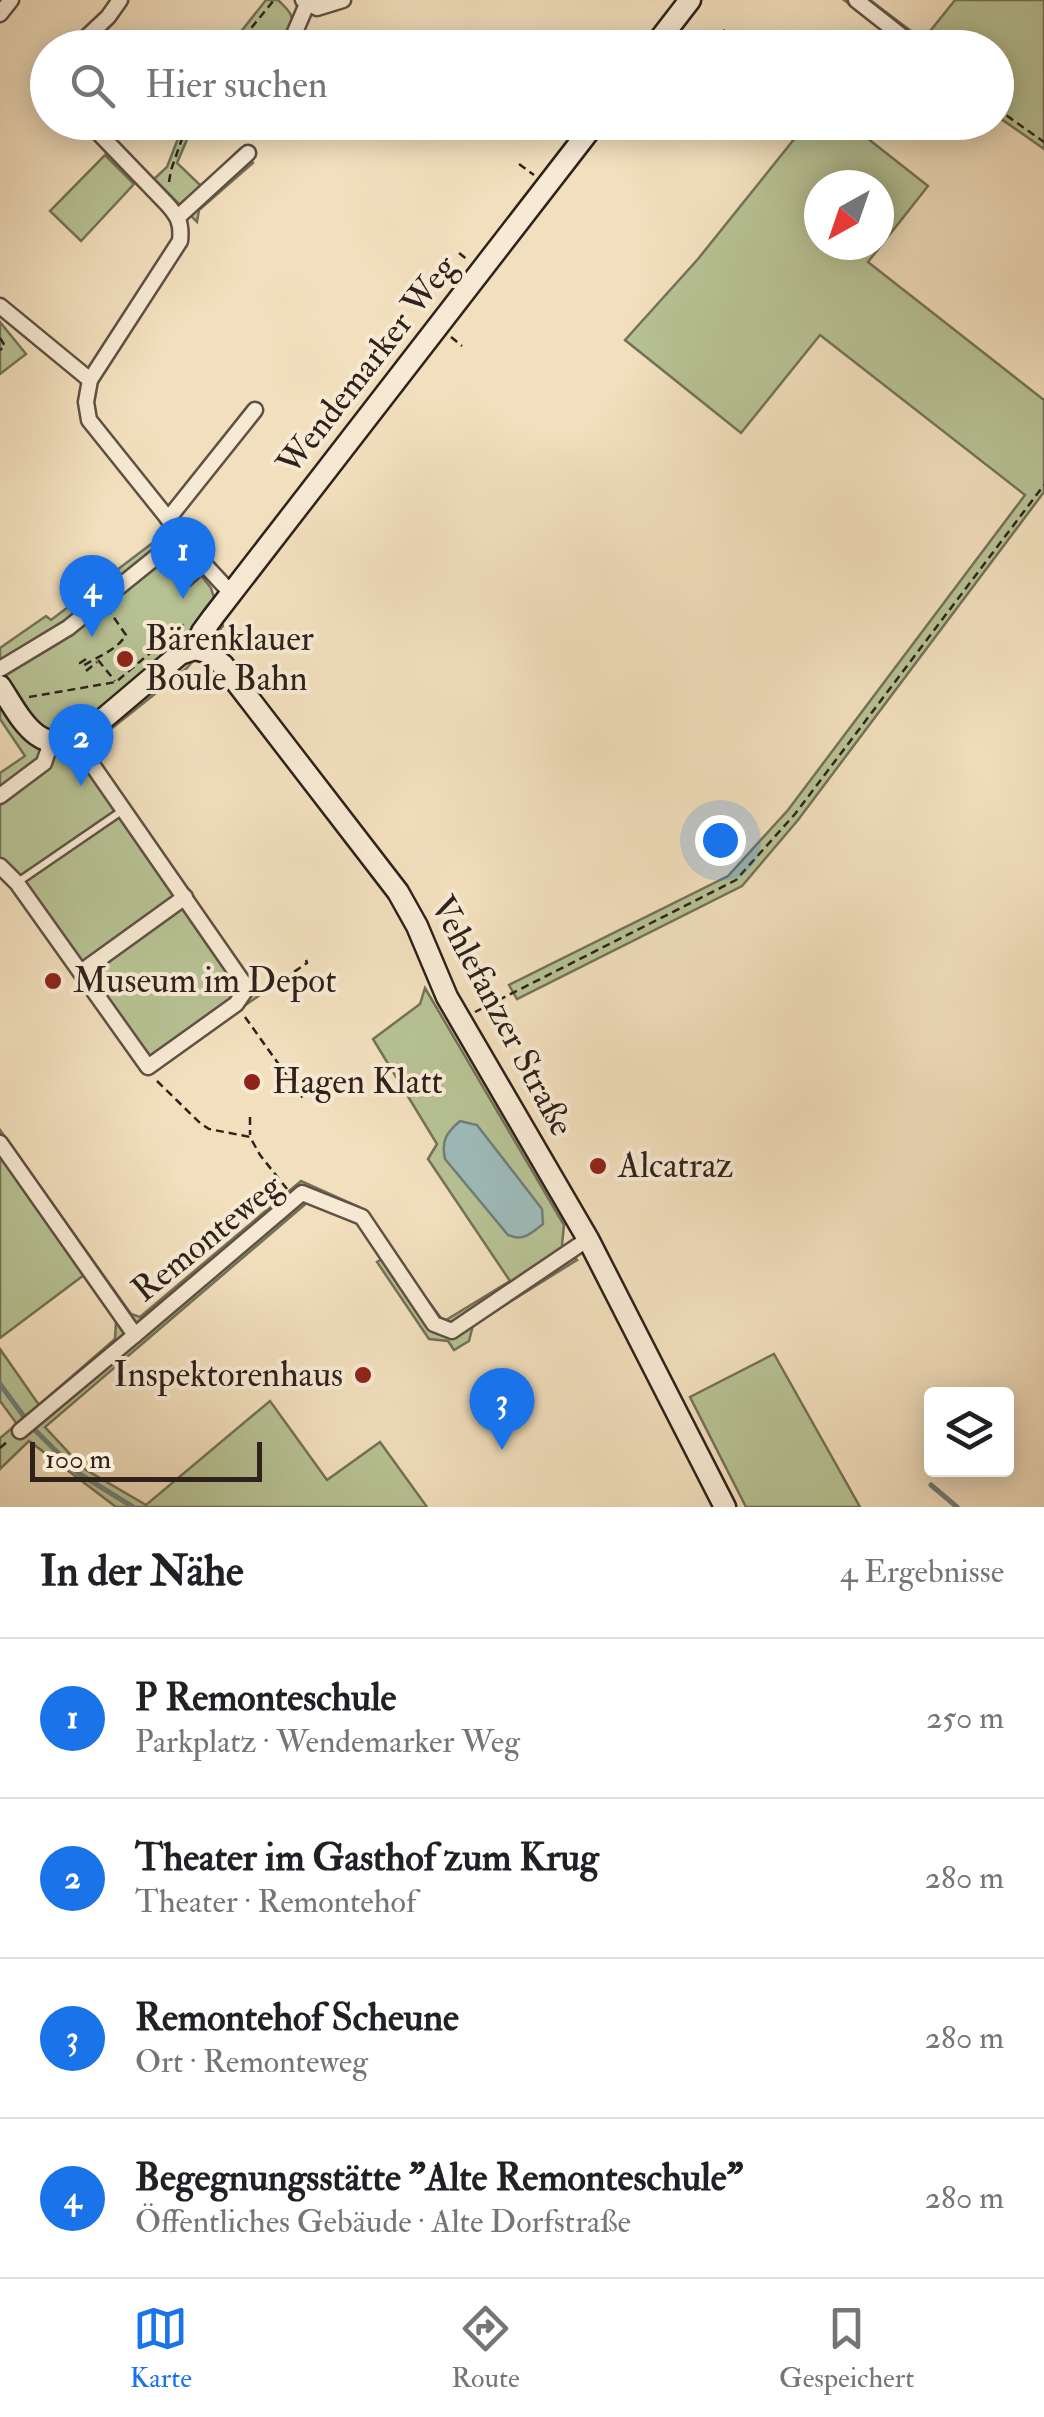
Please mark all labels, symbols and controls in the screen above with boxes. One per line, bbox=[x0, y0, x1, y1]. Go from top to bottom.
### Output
search box bbox=[30, 30, 1014, 140]
icon: search bbox=[65, 58, 120, 113]
text: Hier suchen bbox=[145, 61, 328, 109]
north arrow bbox=[804, 170, 894, 260]
street label: Wendemarker Weg bbox=[267, 246, 467, 485]
pin: 1 bbox=[150, 516, 216, 599]
pin: 4 bbox=[59, 554, 124, 637]
place label: Bärenklauer Boule Bahn bbox=[145, 617, 314, 701]
marker: Bärenklauer Boule Bahn bbox=[114, 648, 136, 670]
pin: 2 bbox=[48, 704, 114, 786]
your location bbox=[695, 815, 746, 866]
street label: Vehlefanzer Straße bbox=[420, 888, 584, 1144]
place label: Museum im Depot bbox=[73, 959, 337, 1003]
marker: Museum im Depot bbox=[42, 970, 64, 992]
place label: Hagen Klatt bbox=[272, 1060, 443, 1104]
marker: Hagen Klatt bbox=[241, 1071, 263, 1093]
place label: Alcatraz bbox=[617, 1144, 733, 1188]
marker: Alcatraz bbox=[587, 1155, 609, 1177]
street label: Remonteweg bbox=[123, 1164, 292, 1312]
place label: Inspektorenhaus bbox=[114, 1353, 343, 1397]
marker: Inspektorenhaus bbox=[352, 1364, 374, 1386]
pin: 3 bbox=[470, 1368, 534, 1450]
map controls bbox=[924, 1387, 1014, 1477]
button: layers bbox=[924, 1387, 1014, 1477]
scale bar bbox=[30, 1437, 262, 1482]
text: 100 m bbox=[45, 1442, 111, 1477]
text: In der Nähe bbox=[40, 1546, 244, 1598]
text: 4 Ergebnisse bbox=[840, 1552, 1004, 1592]
text: P Remonteschule bbox=[135, 1674, 396, 1722]
text: 1 bbox=[67, 1698, 78, 1738]
text: 250 m bbox=[926, 1698, 1004, 1738]
text: Parkplatz · Wendemarker Weg bbox=[135, 1722, 520, 1762]
text: Theater im Gasthof zum Krug bbox=[135, 1834, 599, 1882]
text: 2 bbox=[64, 1858, 81, 1898]
text: 280 m bbox=[925, 1858, 1004, 1898]
text: Theater · Remontehof bbox=[135, 1882, 416, 1922]
text: Remontehof Scheune bbox=[135, 1994, 459, 2042]
text: 3 bbox=[66, 2018, 79, 2058]
text: 280 m bbox=[925, 2018, 1004, 2058]
text: Ort · Remonteweg bbox=[135, 2042, 368, 2082]
text: Begegnungsstätte "Alte Remonteschule" bbox=[135, 2154, 743, 2202]
text: 4 bbox=[64, 2178, 81, 2218]
text: 280 m bbox=[925, 2178, 1004, 2218]
text: Öffentliches Gebäude · Alte Dorfstraße bbox=[135, 2202, 631, 2242]
tab: Karte bbox=[130, 2301, 192, 2396]
tab: Route bbox=[451, 2301, 520, 2396]
tab: Gespeichert bbox=[779, 2301, 914, 2396]

